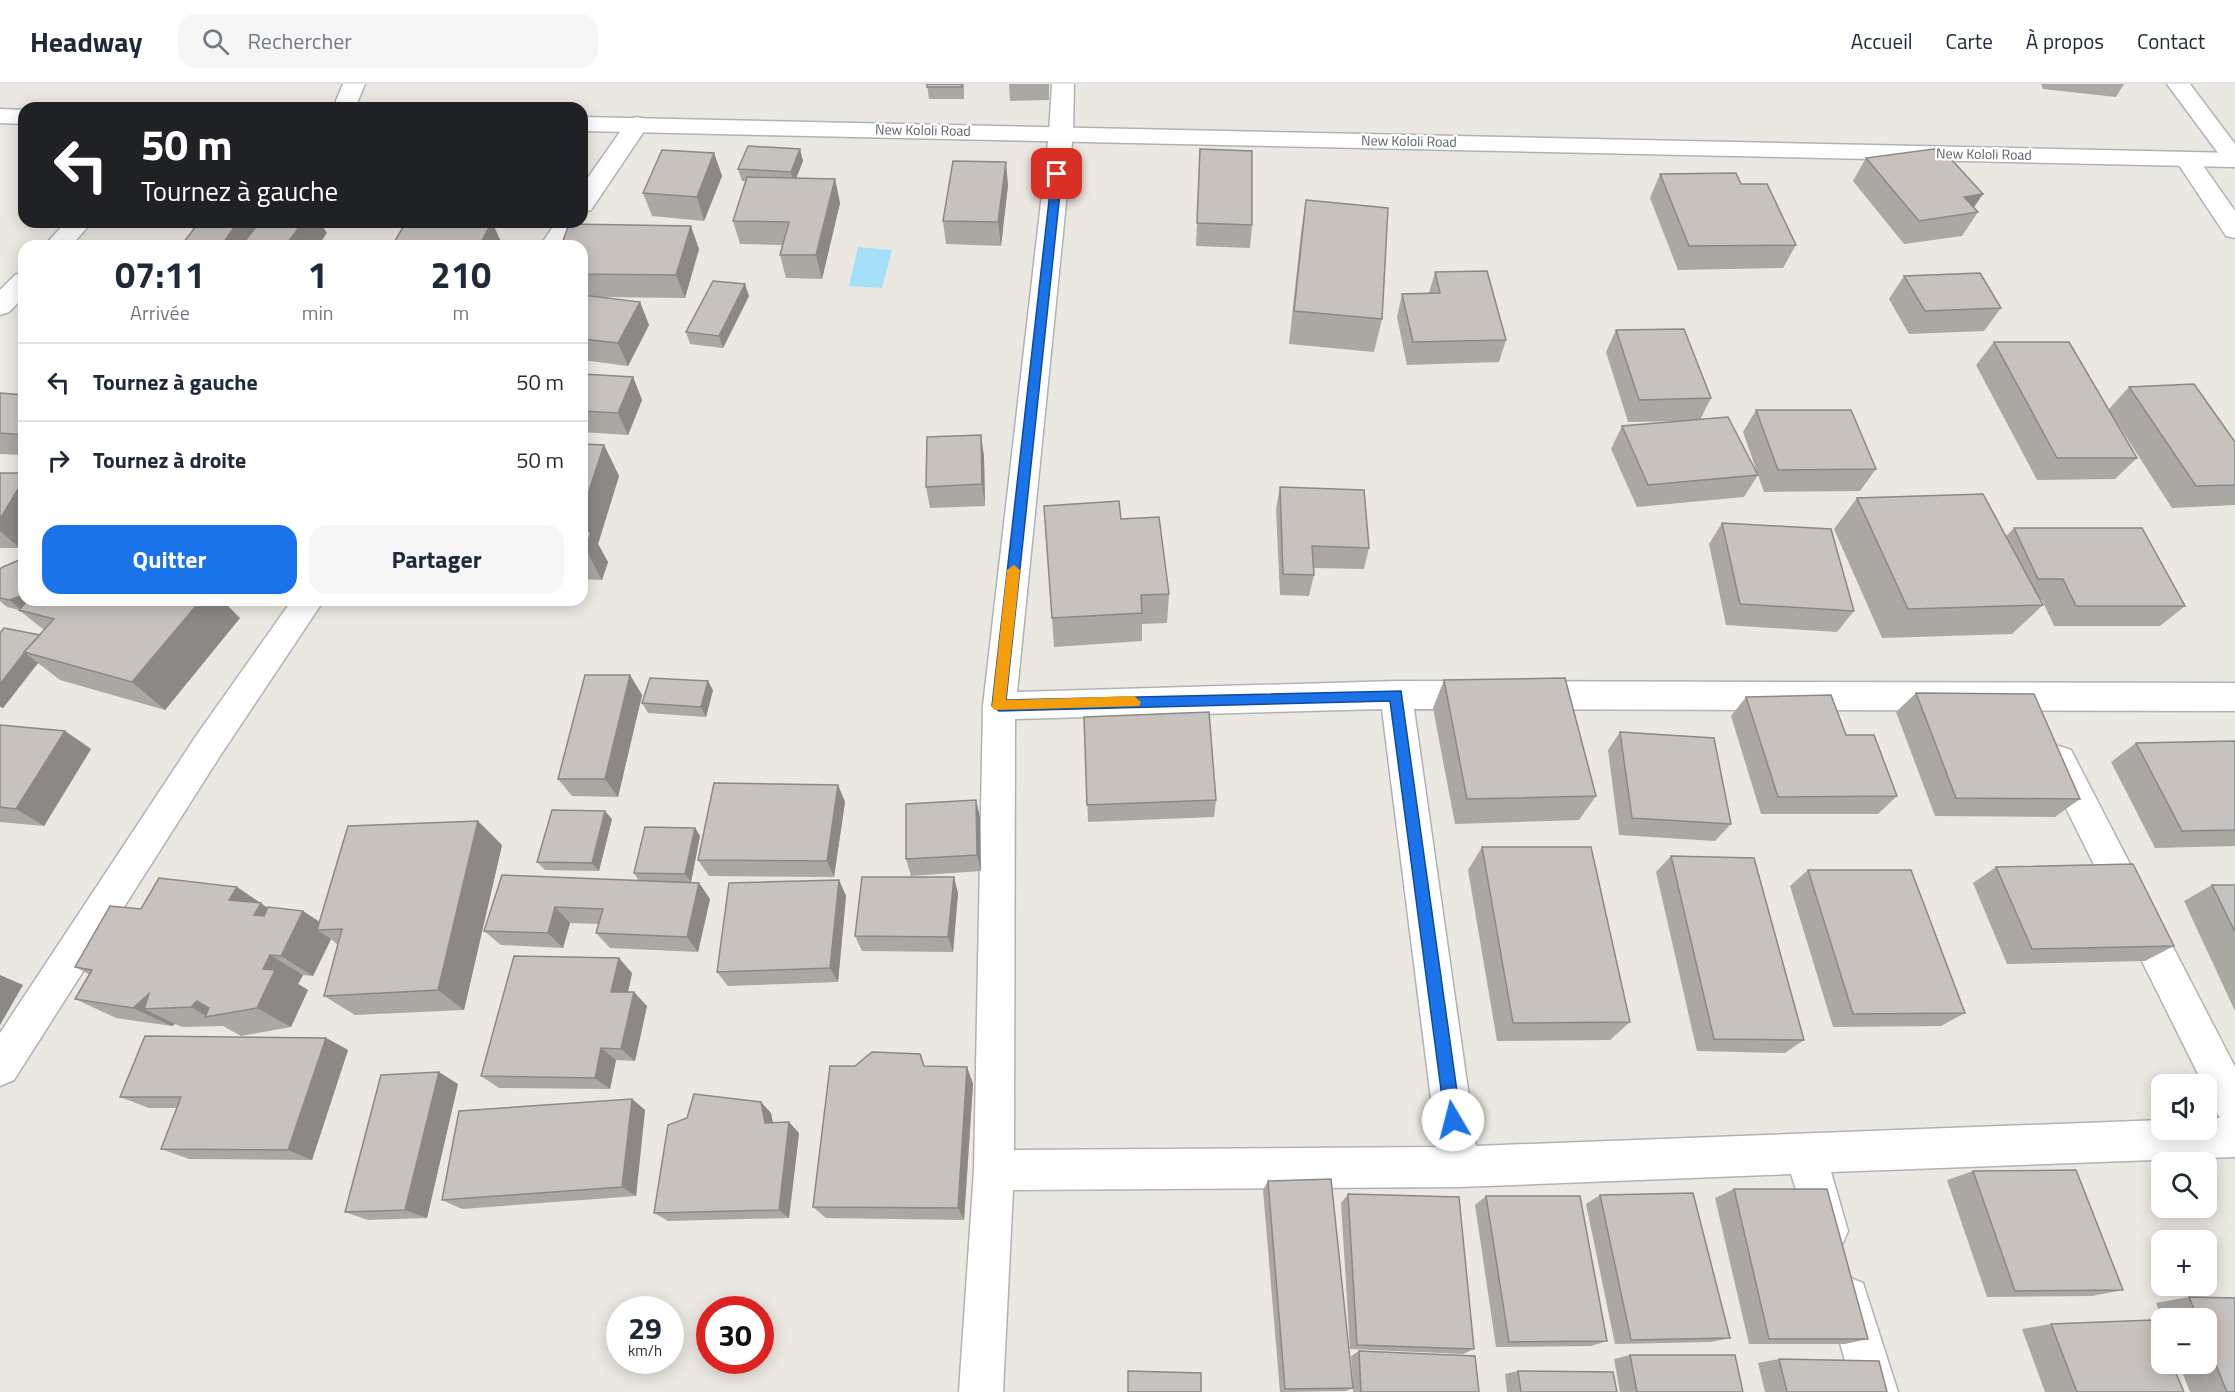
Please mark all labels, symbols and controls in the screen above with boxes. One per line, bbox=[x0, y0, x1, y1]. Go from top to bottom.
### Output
search box bbox=[178, 14, 598, 68]
text: Headway bbox=[30, 20, 142, 63]
text: Rechercher bbox=[247, 24, 352, 58]
icon: search bbox=[199, 25, 232, 58]
text: Accueil bbox=[1851, 25, 1913, 57]
text: Carte bbox=[1946, 25, 1993, 57]
text: À propos bbox=[2026, 25, 2104, 57]
text: Contact bbox=[2137, 25, 2205, 57]
text: 50 m bbox=[141, 112, 233, 176]
street label: New Kololi Road bbox=[875, 118, 971, 141]
icon: left bbox=[42, 126, 120, 204]
street label: New Kololi Road bbox=[1361, 129, 1457, 152]
street label: New Kololi Road bbox=[1936, 142, 2032, 165]
pin bbox=[1031, 148, 1082, 199]
icon: arrive bbox=[1040, 157, 1073, 190]
text: Tournez à gauche bbox=[141, 170, 338, 211]
text: 07:11 bbox=[115, 247, 205, 302]
text: 1 bbox=[308, 247, 328, 302]
text: 210 bbox=[431, 247, 491, 302]
text: Arrivée bbox=[130, 297, 190, 328]
text: min bbox=[302, 297, 334, 328]
text: m bbox=[452, 297, 469, 328]
text: Tournez à gauche bbox=[93, 365, 258, 399]
text: 50 m bbox=[516, 365, 564, 399]
icon: left bbox=[42, 366, 75, 399]
text: Tournez à droite bbox=[93, 443, 246, 477]
text: 50 m bbox=[516, 443, 564, 477]
icon: right bbox=[42, 444, 75, 477]
button: Quitter bbox=[42, 525, 297, 594]
button: Partager bbox=[309, 525, 564, 594]
map controls bbox=[2151, 1074, 2217, 1374]
button: sound bbox=[2151, 1074, 2217, 1140]
position arrow bbox=[1421, 1088, 1485, 1152]
button: search bbox=[2151, 1152, 2217, 1218]
button: + bbox=[2151, 1230, 2217, 1296]
speed limit sign: 30 bbox=[696, 1296, 774, 1374]
text: 29 bbox=[628, 1305, 662, 1351]
button: − bbox=[2151, 1308, 2217, 1374]
text: km/h bbox=[628, 1339, 662, 1362]

